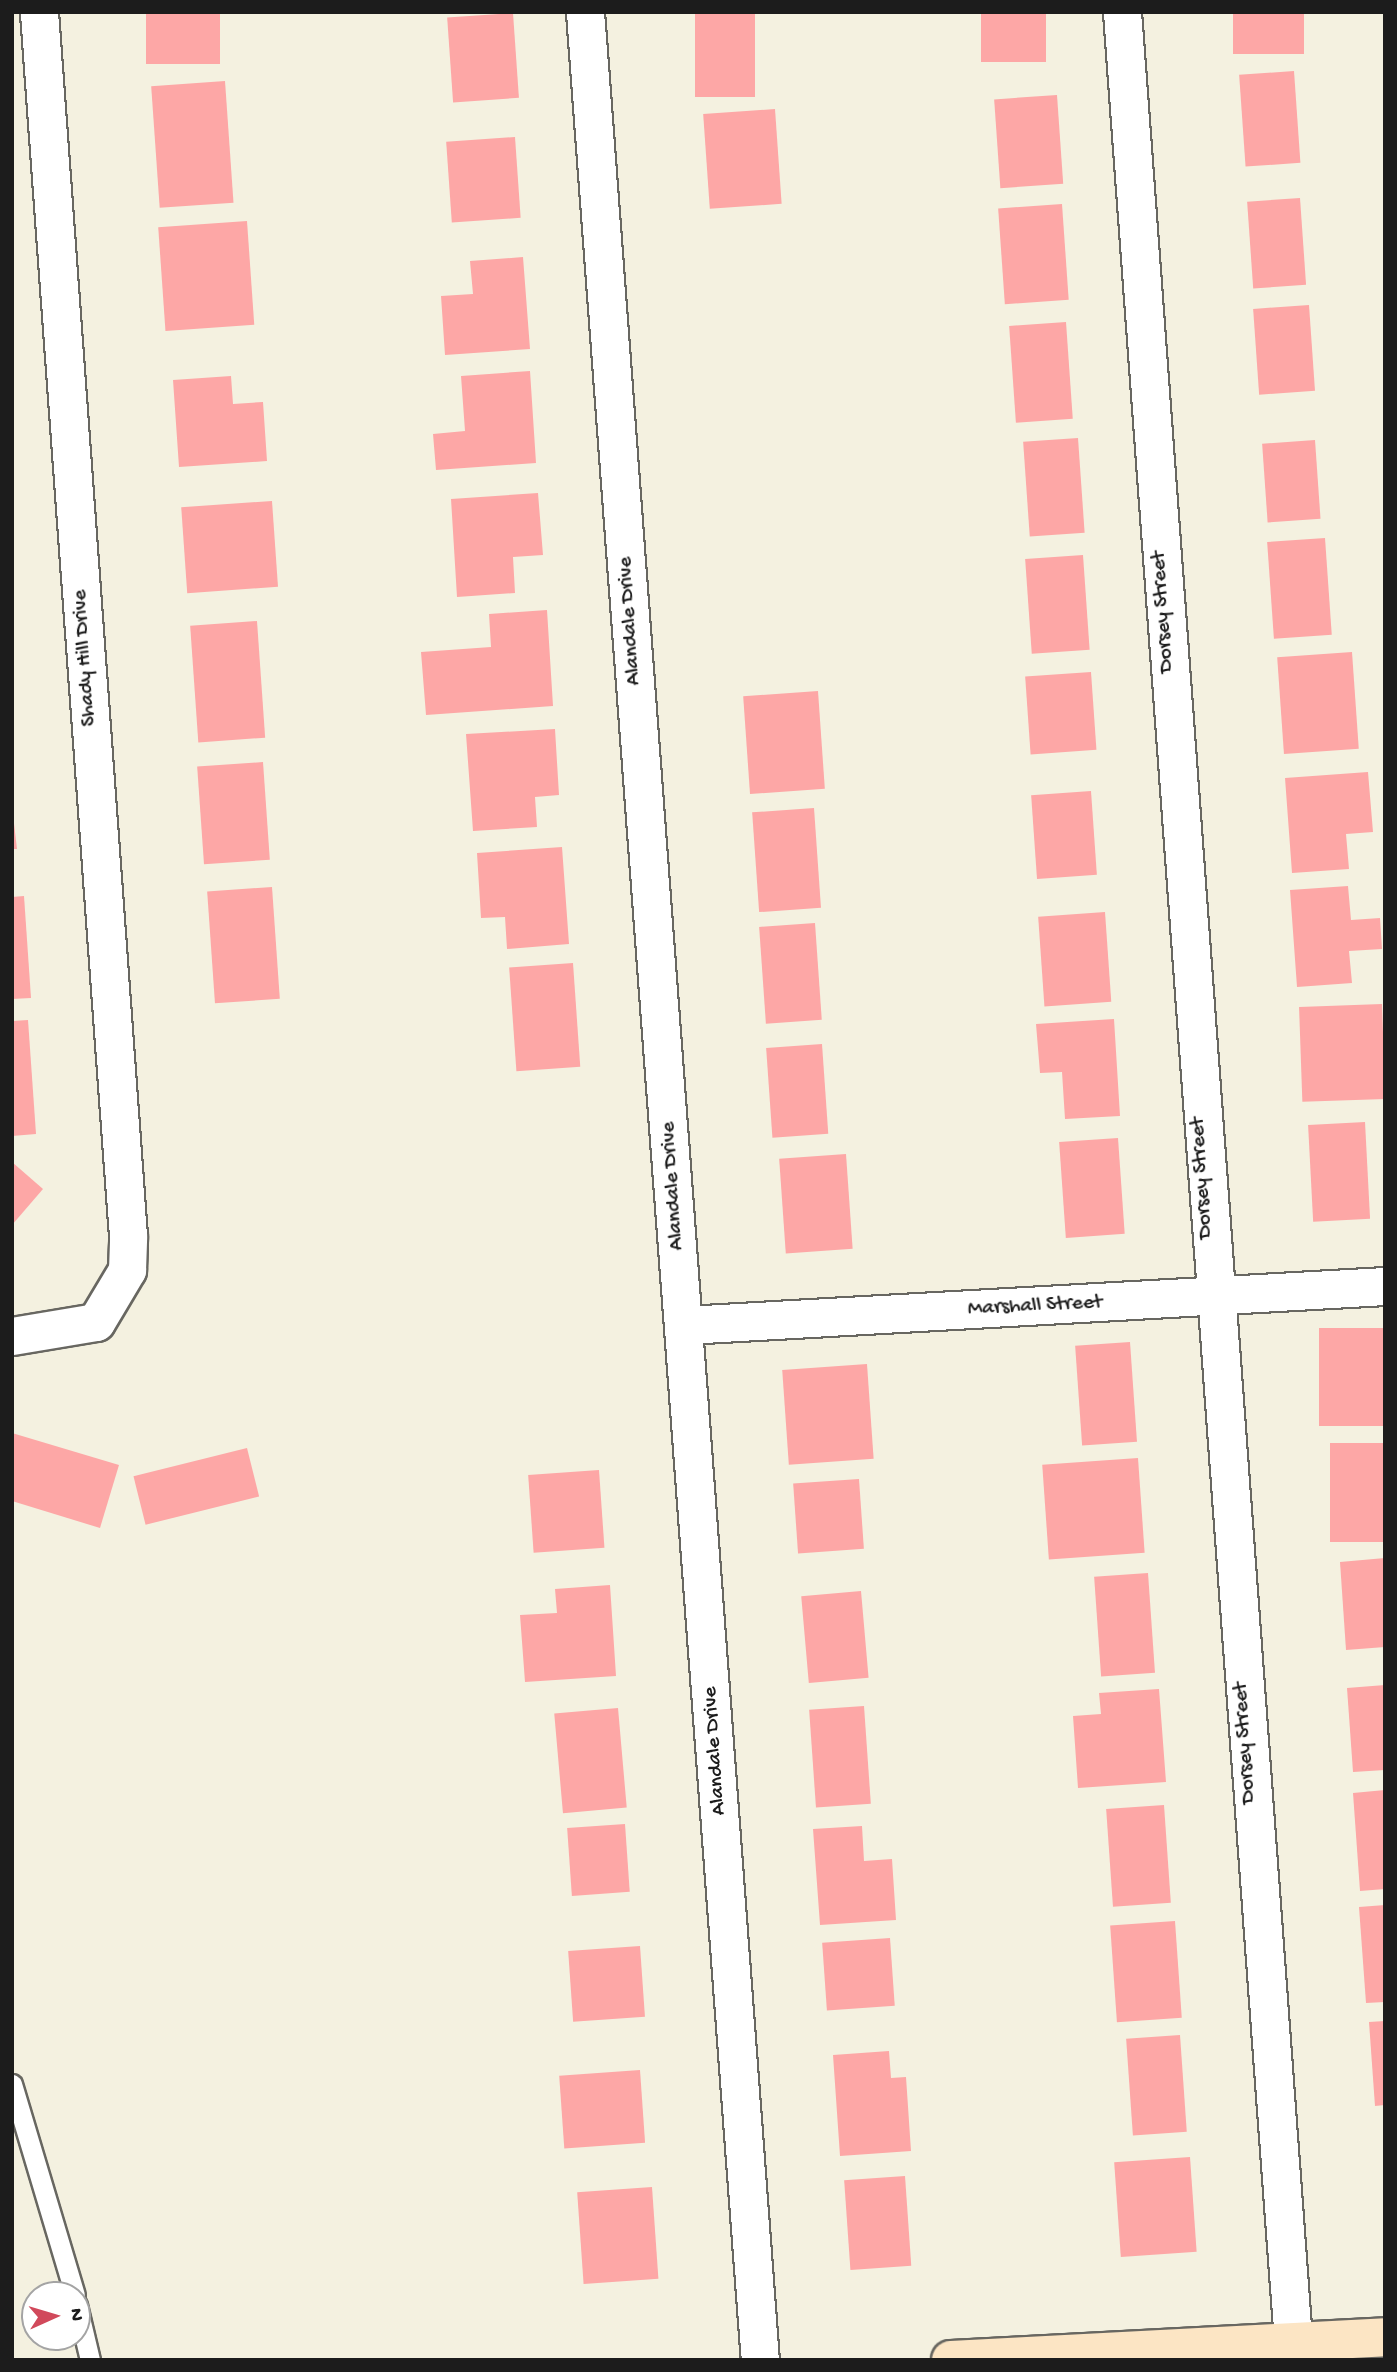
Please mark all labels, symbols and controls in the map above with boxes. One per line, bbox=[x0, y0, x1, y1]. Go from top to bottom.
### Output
street label: Dorsey Street bbox=[1147, 550, 1181, 674]
street label: Alandale Drive bbox=[614, 556, 648, 686]
street label: Shady Hill Drive bbox=[69, 589, 103, 727]
street label: Dorsey Street bbox=[1186, 1116, 1220, 1240]
street label: Alandale Drive bbox=[657, 1121, 691, 1251]
street label: Marshall Street bbox=[967, 1291, 1103, 1323]
street label: Dorsey Street bbox=[1229, 1681, 1263, 1805]
street label: Alandale Drive bbox=[699, 1686, 733, 1816]
north arrow bbox=[21, 2281, 91, 2351]
text: N bbox=[64, 2308, 87, 2322]

